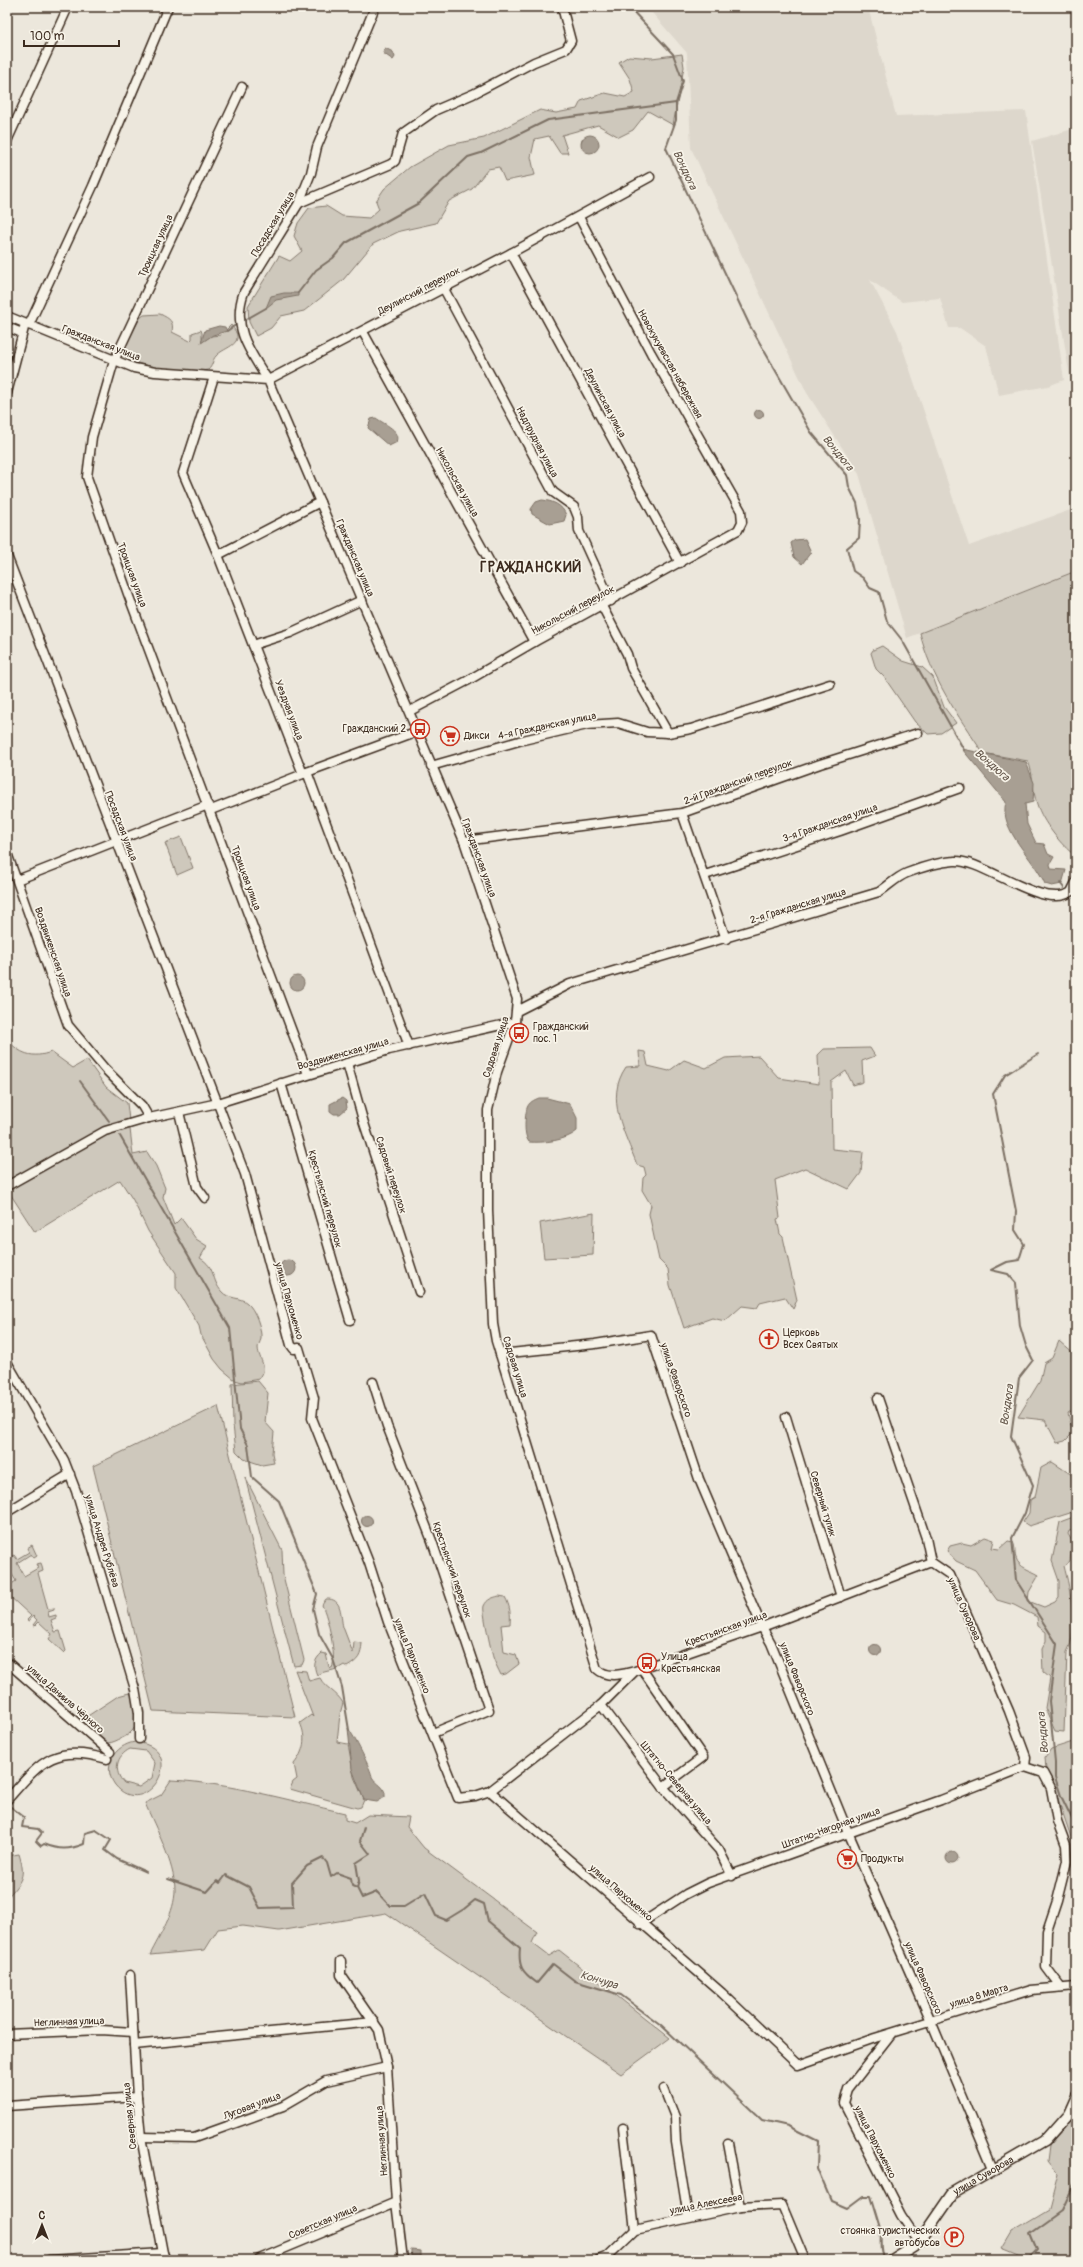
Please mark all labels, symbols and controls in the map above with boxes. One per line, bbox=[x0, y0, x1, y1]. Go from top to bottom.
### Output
scale bar bbox=[24, 22, 119, 48]
text: 100 m bbox=[30, 29, 65, 44]
water label: Вондюга bbox=[670, 148, 700, 192]
street label: Посадская улица bbox=[249, 189, 297, 259]
street label: Троицкая улица bbox=[136, 212, 176, 279]
street label: Деулинский переулок bbox=[375, 264, 462, 318]
street label: Новокукуевская набережная bbox=[635, 307, 705, 421]
street label: Гражданская улица bbox=[60, 323, 142, 364]
street label: Деулинская улица bbox=[581, 365, 628, 440]
street label: Надпрудная улица bbox=[513, 405, 561, 480]
water label: Вондюга bbox=[820, 433, 857, 474]
street label: Никольская улица bbox=[433, 445, 481, 519]
street label: Гражданская улица bbox=[333, 518, 377, 599]
street label: Троицкая улица bbox=[115, 541, 149, 609]
district label: ГРАЖДАНСКИЙ bbox=[480, 559, 582, 576]
street label: Никольский переулок bbox=[529, 583, 617, 637]
street label: Уездная улица bbox=[272, 678, 306, 742]
street label: 4-я Гражданская улица bbox=[497, 710, 597, 742]
bus stop icon: Гражданский 2 bbox=[409, 718, 431, 740]
place label: Гражданский 2 bbox=[343, 723, 406, 735]
supermarket icon: Дикси bbox=[439, 725, 461, 747]
place label: Дикси bbox=[463, 730, 490, 742]
water label: Вондюга bbox=[972, 746, 1013, 784]
street label: 2-й Гражданский переулок bbox=[682, 757, 794, 807]
street label: Посадская улица bbox=[102, 789, 140, 863]
street label: 3-я Гражданская улица bbox=[781, 801, 879, 845]
street label: Гражданская улица bbox=[459, 817, 499, 899]
street label: Троицкая улица bbox=[229, 844, 263, 912]
street label: 2-я Гражданская улица bbox=[749, 886, 848, 926]
street label: Воздвиженская улица bbox=[32, 906, 74, 999]
street label: Садовая улица bbox=[480, 1015, 512, 1079]
place label: Гражданский пос. 1 bbox=[533, 1021, 589, 1045]
bus stop icon: Гражданский пос. 1 bbox=[508, 1022, 530, 1044]
street label: Воздвиженская улица bbox=[296, 1035, 390, 1073]
street label: Садовый переулок bbox=[373, 1135, 409, 1215]
street label: Крестьянский переулок bbox=[305, 1149, 345, 1249]
street label: улица Пархоменко bbox=[272, 1260, 306, 1342]
place label: Церковь Всех Святых bbox=[783, 1327, 838, 1351]
church icon: Церковь Всех Святых bbox=[758, 1328, 780, 1350]
street label: Садовая улица bbox=[500, 1335, 530, 1399]
street label: улица Фаворского bbox=[657, 1340, 695, 1419]
water label: Вондюга bbox=[998, 1383, 1016, 1427]
street label: Северный тупик bbox=[807, 1470, 839, 1538]
street label: улица Андрея Рублёва bbox=[82, 1492, 122, 1589]
street label: Крестьянский переулок bbox=[430, 1520, 474, 1620]
street label: улица Суворова bbox=[944, 1575, 983, 1643]
street label: Крестьянская улица bbox=[683, 1608, 769, 1649]
street label: улица Пархоменко bbox=[391, 1616, 433, 1696]
street label: улица Фаворского bbox=[776, 1640, 817, 1718]
place label: Улица Крестьянская bbox=[661, 1651, 720, 1675]
bus stop icon: Улица Крестьянская bbox=[636, 1652, 658, 1674]
street label: улица Даниила Чёрного bbox=[23, 1661, 107, 1736]
water label: Вондюга bbox=[1035, 1711, 1051, 1754]
street label: Штатно-Северная улица bbox=[638, 1739, 714, 1827]
street label: Штатно-Нагорная улица bbox=[780, 1805, 882, 1851]
supermarket icon: Продукты bbox=[836, 1848, 858, 1870]
place label: Продукты bbox=[861, 1853, 904, 1865]
street label: улица Пархоменко bbox=[586, 1862, 656, 1924]
street label: улица Фаворского bbox=[901, 1939, 945, 2017]
water label: Кончура bbox=[579, 1968, 620, 1992]
street label: улица 8 Марта bbox=[947, 1981, 1010, 2011]
street label: Неглинная улица bbox=[33, 2015, 105, 2029]
street label: Северная улица bbox=[120, 2082, 139, 2150]
street label: Луговая улица bbox=[221, 2089, 283, 2123]
street label: улица Пархоменко bbox=[851, 2103, 899, 2181]
street label: Неглинная улица bbox=[374, 2105, 390, 2177]
street label: улица Суворова bbox=[950, 2153, 1016, 2198]
street label: улица Алексеева bbox=[668, 2191, 744, 2217]
street label: Советская улица bbox=[287, 2202, 359, 2242]
north arrow bbox=[22, 2205, 62, 2245]
text: С bbox=[39, 2209, 46, 2222]
place label: стоянка туристических автобусов bbox=[841, 2225, 940, 2249]
parking icon: стоянка туристических автобусов bbox=[943, 2226, 965, 2248]

